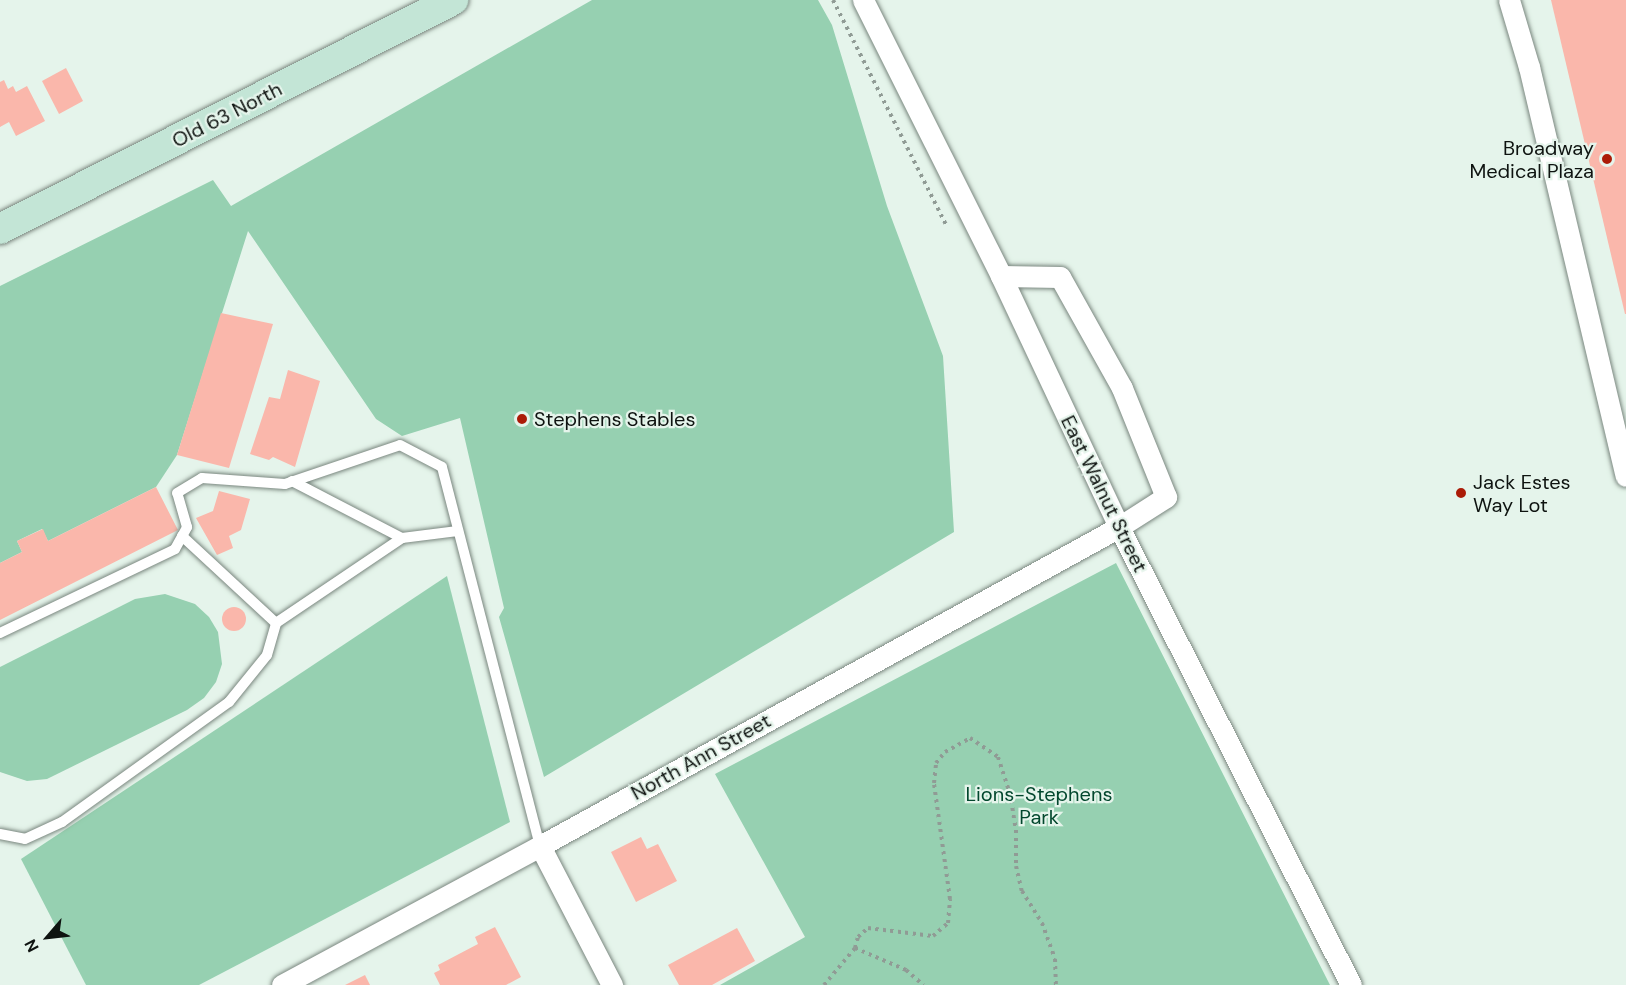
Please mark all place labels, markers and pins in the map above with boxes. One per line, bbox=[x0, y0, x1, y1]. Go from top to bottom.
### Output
place label: Broadway Medical Plaza bbox=[1469, 136, 1594, 183]
marker: Broadway Medical Plaza bbox=[1598, 150, 1616, 168]
place label: Stephens Stables bbox=[534, 407, 695, 431]
marker: Stephens Stables bbox=[515, 412, 529, 426]
place label: Jack Estes Way Lot bbox=[1473, 470, 1571, 517]
marker: Jack Estes Way Lot bbox=[1454, 486, 1468, 500]

